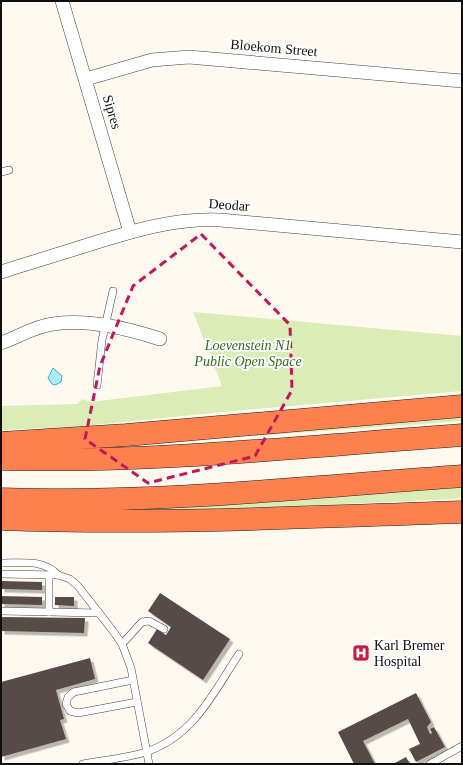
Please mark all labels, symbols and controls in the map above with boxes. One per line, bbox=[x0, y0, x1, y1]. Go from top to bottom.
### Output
street label: Bloekom Street bbox=[230, 37, 318, 59]
street label: Sipres bbox=[100, 93, 124, 131]
street label: Deodar bbox=[208, 196, 250, 214]
park label: Loevenstein N1 Public Open Space bbox=[193, 338, 302, 369]
place label: Karl Bremer Hospital bbox=[374, 638, 445, 669]
hospital icon: Karl Bremer Hospital bbox=[351, 643, 371, 663]

